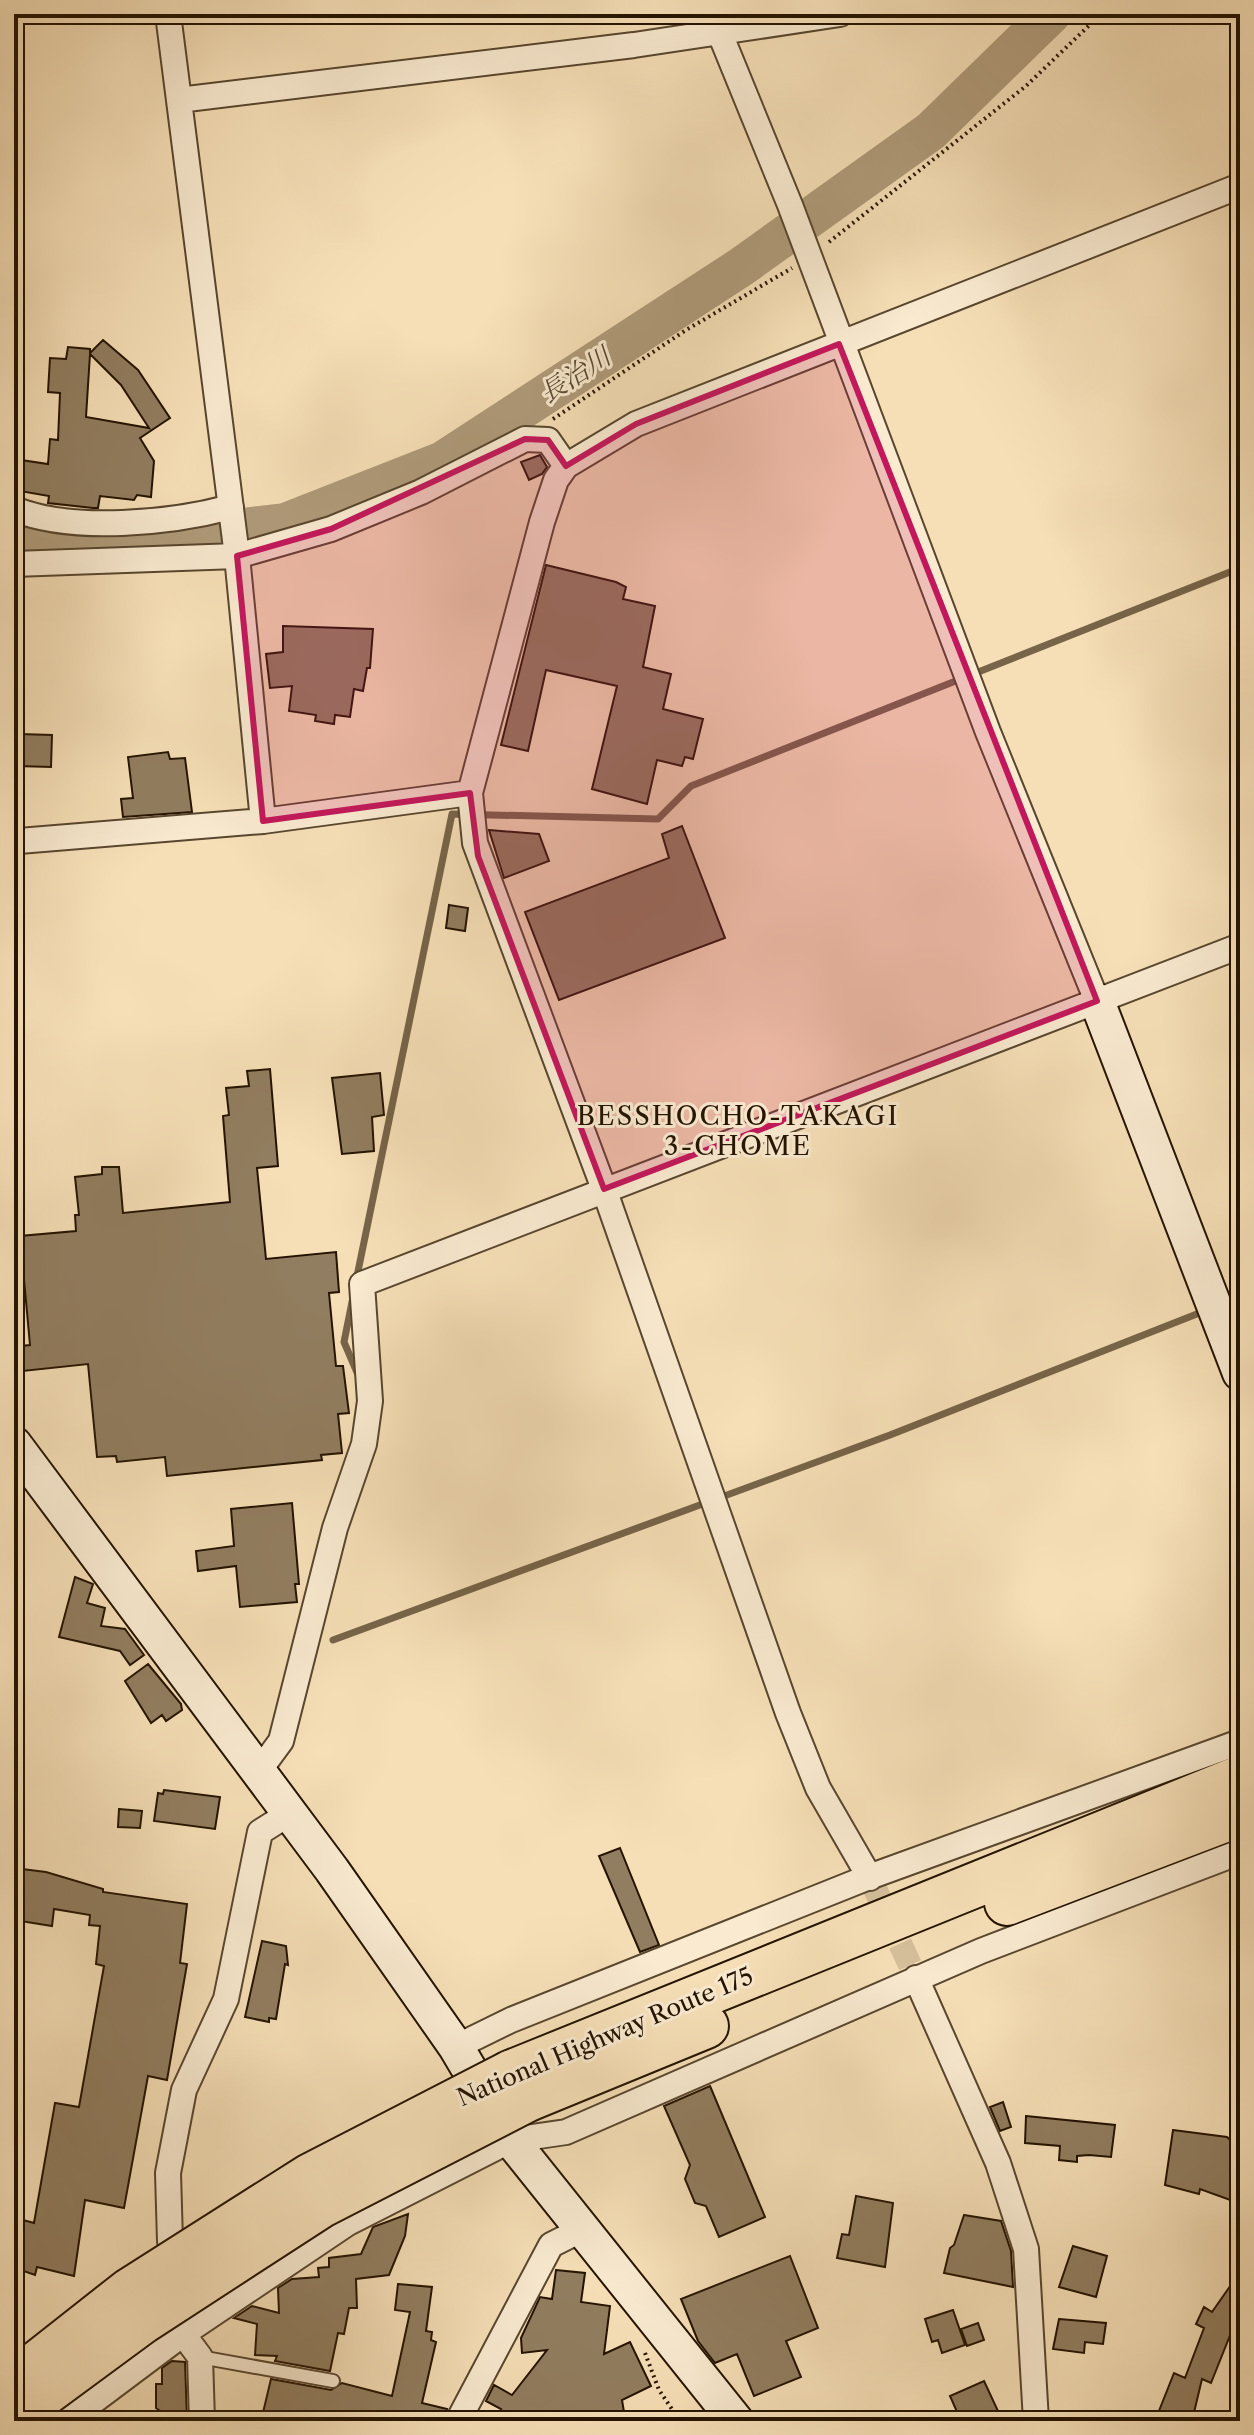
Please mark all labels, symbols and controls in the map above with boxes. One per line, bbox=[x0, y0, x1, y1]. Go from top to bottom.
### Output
water label: 長治川 bbox=[534, 339, 619, 410]
district label: BESSHOCHO-TAKAGI 3-CHOME bbox=[577, 1100, 899, 1162]
street label: National Highway Route 175 bbox=[452, 1961, 757, 2112]

